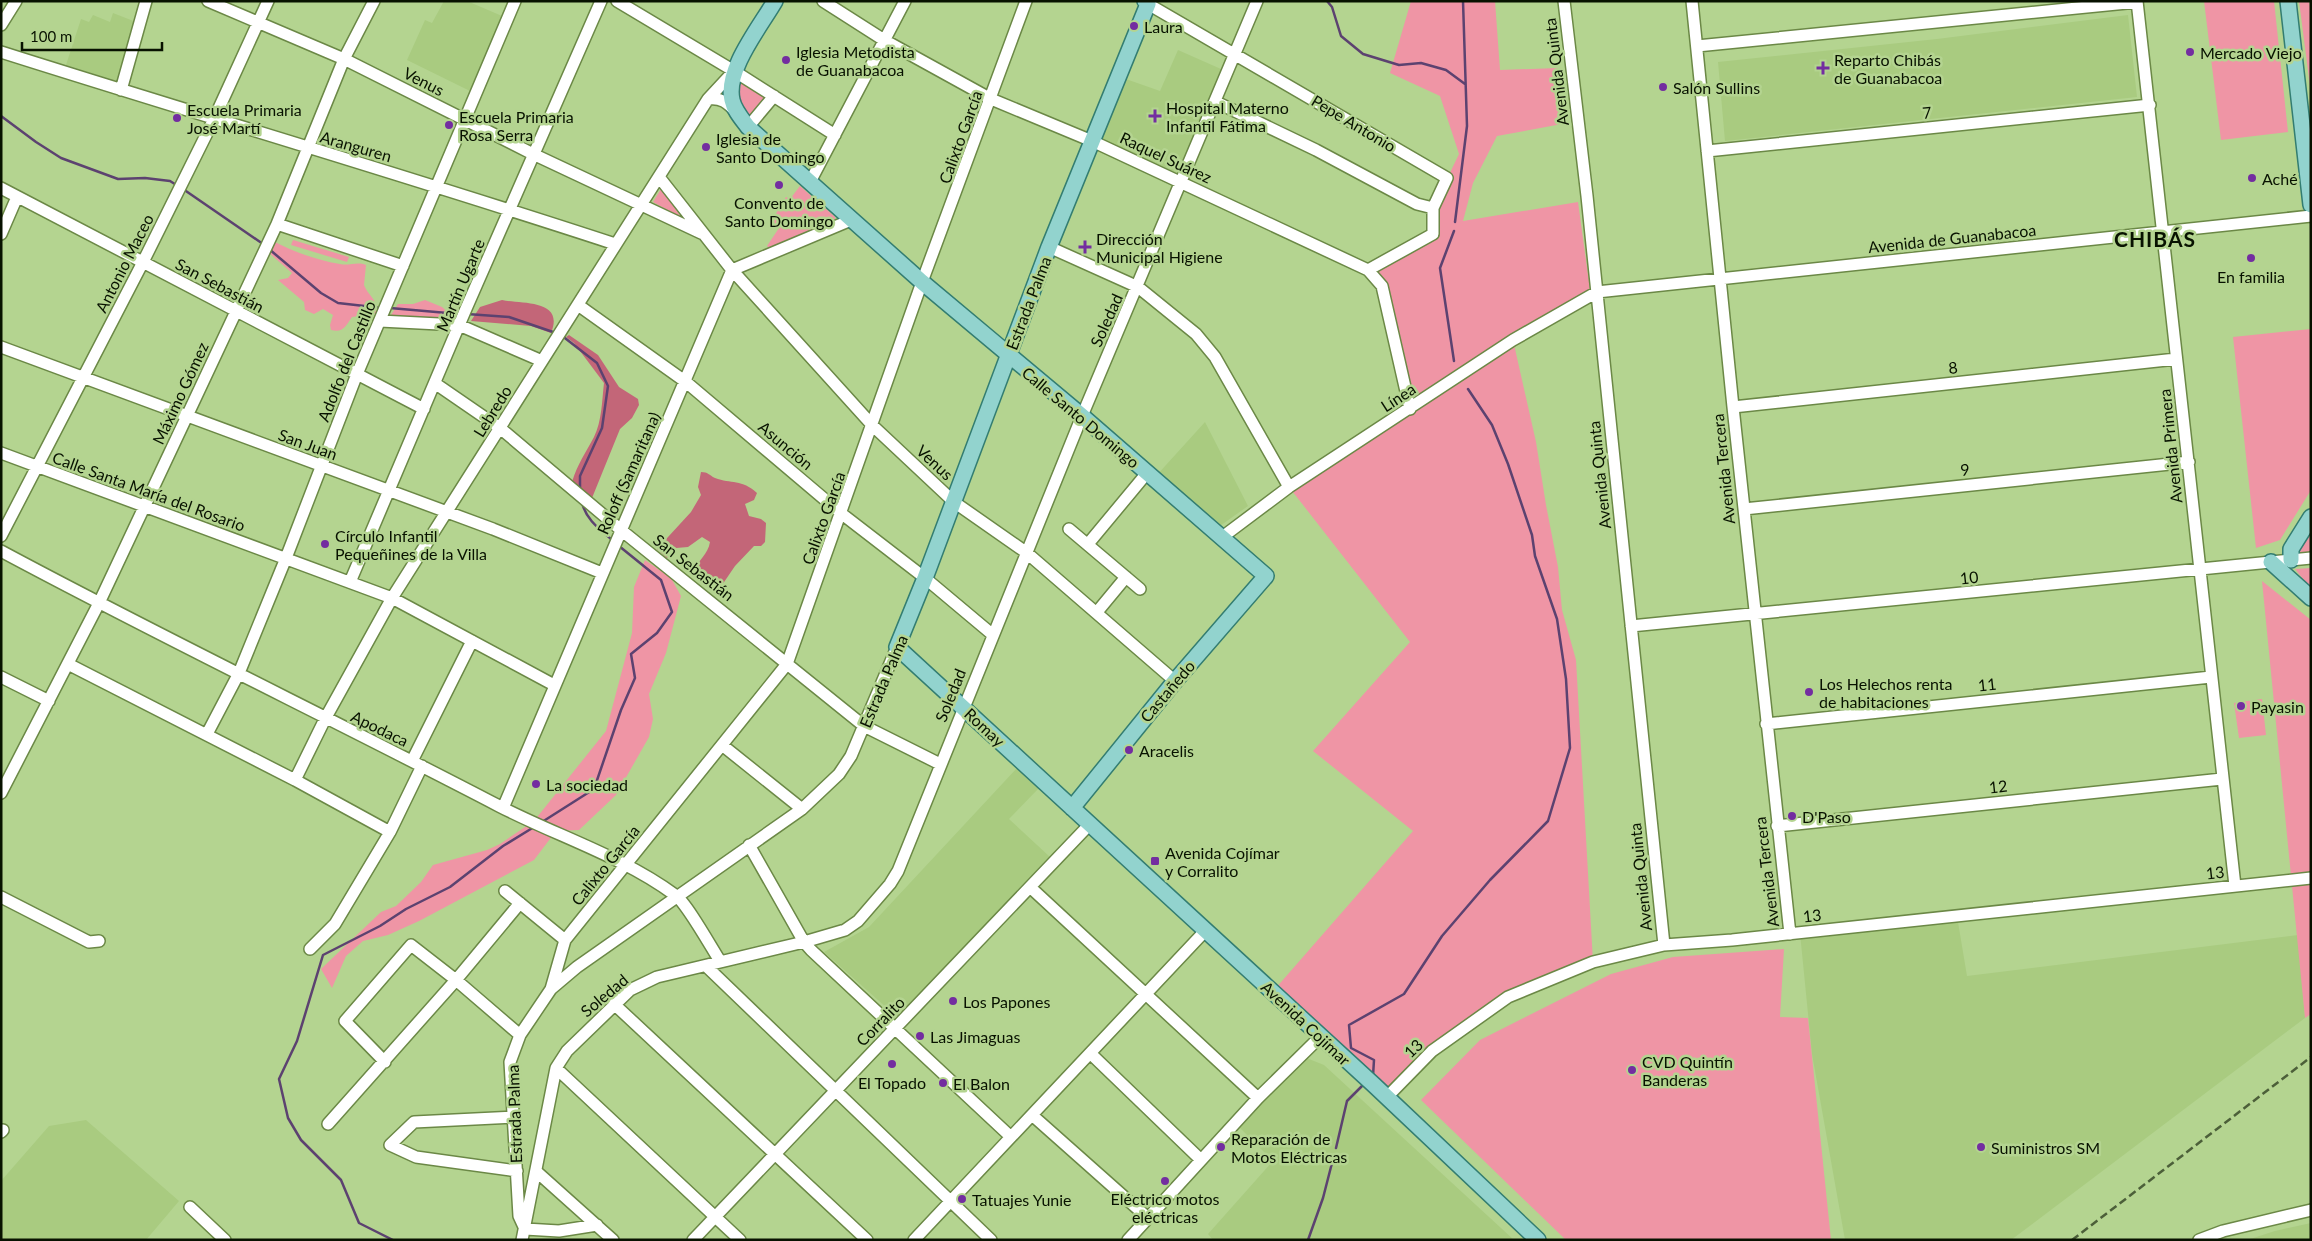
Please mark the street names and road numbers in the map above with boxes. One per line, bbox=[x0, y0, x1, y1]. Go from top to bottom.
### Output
street label: Avenida Quinta bbox=[1540, 17, 1572, 127]
street label: Venus bbox=[401, 63, 447, 99]
street label: Calixto García bbox=[934, 88, 986, 186]
street label: Pepe Antonio bbox=[1308, 90, 1400, 156]
street label: 7 bbox=[1921, 102, 1933, 122]
street label: Aranguren bbox=[318, 127, 394, 165]
street label: Raquel Suárez bbox=[1117, 128, 1215, 186]
street label: Antonio Maceo bbox=[91, 211, 157, 315]
street label: Avenida de Guanabacoa bbox=[1867, 220, 2037, 256]
street label: Martín Ugarte bbox=[432, 236, 488, 334]
street label: San Sebastián bbox=[173, 254, 267, 316]
street label: Estrada Palma bbox=[1001, 254, 1055, 352]
street label: Soledad bbox=[1086, 291, 1126, 349]
street label: Adolfo del Castillo bbox=[313, 298, 379, 424]
street label: Máximo Gómez bbox=[148, 339, 212, 447]
street label: 8 bbox=[1947, 357, 1959, 377]
street label: Calle Santo Domingo bbox=[1018, 362, 1144, 472]
street label: Línea bbox=[1377, 379, 1419, 415]
street label: Lebredo bbox=[469, 382, 515, 440]
street label: Avenida Primera bbox=[2155, 388, 2185, 504]
street label: Roloff (Samaritana) bbox=[593, 409, 663, 537]
street label: Avenida Tercera bbox=[1708, 413, 1738, 525]
street label: Asunción bbox=[755, 417, 817, 473]
street label: Avenida Quinta bbox=[1584, 420, 1614, 530]
street label: San Juan bbox=[276, 425, 340, 463]
street label: Venus bbox=[913, 440, 957, 484]
street label: Calle Santa María del Rosario bbox=[50, 447, 248, 535]
street label: 9 bbox=[1959, 459, 1971, 479]
street label: Calixto García bbox=[797, 469, 849, 567]
street label: San Sebastián bbox=[650, 530, 738, 604]
street label: 10 bbox=[1959, 567, 1979, 587]
street label: Estrada Palma bbox=[855, 632, 911, 730]
street label: Castañedo bbox=[1136, 656, 1198, 726]
street label: Soledad bbox=[931, 666, 969, 724]
street label: 11 bbox=[1977, 674, 1997, 694]
street label: Romay bbox=[961, 704, 1009, 751]
street label: Apodaca bbox=[348, 706, 412, 750]
street label: 12 bbox=[1988, 776, 2008, 796]
street label: Avenida Tercera bbox=[1750, 816, 1782, 928]
street label: Calixto García bbox=[567, 821, 643, 909]
street label: Avenida Quinta bbox=[1625, 822, 1655, 932]
street label: 13 bbox=[2205, 862, 2225, 882]
street label: 13 bbox=[1802, 905, 1822, 925]
street label: Soledad bbox=[577, 970, 631, 1020]
street label: Avenida Cojímar bbox=[1258, 977, 1355, 1069]
street label: Corralito bbox=[852, 992, 908, 1050]
street label: 13 bbox=[1400, 1035, 1426, 1061]
street label: Estrada Palma bbox=[503, 1064, 525, 1164]

